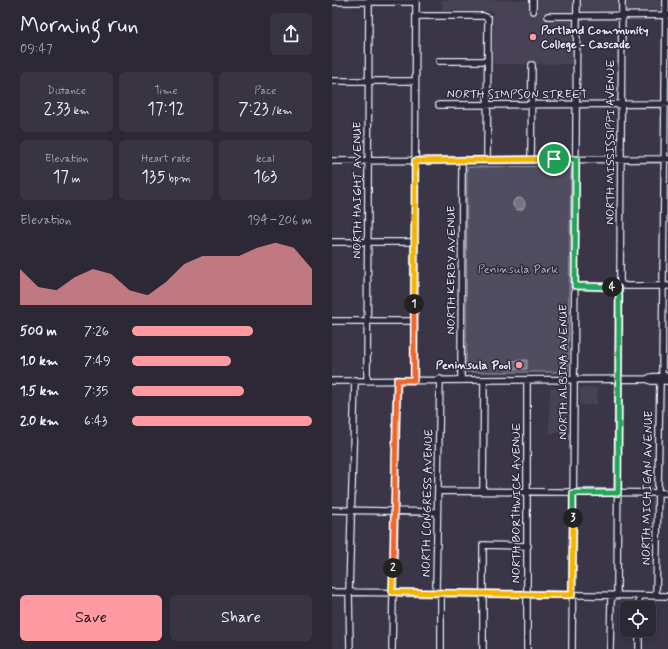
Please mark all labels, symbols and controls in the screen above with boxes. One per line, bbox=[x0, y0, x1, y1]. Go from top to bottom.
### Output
text: Morning run bbox=[20, 12, 139, 40]
button: share bbox=[270, 13, 312, 55]
place label: Portland Community College - Cascade bbox=[541, 23, 649, 53]
marker: Portland Community College - Cascade bbox=[528, 32, 538, 42]
text: 09:47 bbox=[20, 41, 53, 58]
street label: NORTH MISSISSIPPI AVENUE bbox=[603, 59, 619, 225]
text: Distance bbox=[47, 84, 86, 98]
text: Time bbox=[154, 84, 178, 98]
text: Pace bbox=[254, 84, 276, 98]
street label: NORTH SIMPSON STREET bbox=[447, 87, 587, 103]
text: 2.33 bbox=[44, 98, 71, 120]
text: 17:12 bbox=[147, 98, 185, 120]
text: 7:23 bbox=[238, 98, 269, 120]
text: km bbox=[71, 104, 90, 118]
text: /km bbox=[269, 104, 292, 118]
street label: NORTH HAIGHT AVENUE bbox=[350, 121, 366, 259]
pin bbox=[537, 142, 571, 176]
icon: arrive bbox=[543, 148, 565, 170]
text: Elevation bbox=[45, 152, 88, 166]
text: Heart rate bbox=[141, 152, 191, 166]
text: kcal bbox=[256, 152, 275, 166]
text: 17 bbox=[53, 166, 69, 188]
text: 135 bbox=[141, 166, 166, 188]
text: 163 bbox=[253, 166, 277, 188]
text: m bbox=[69, 172, 81, 186]
text: bpm bbox=[166, 172, 191, 186]
street label: NORTH KERBY AVENUE bbox=[444, 205, 460, 335]
text: Elevation bbox=[20, 212, 71, 229]
text: 194–206 m bbox=[247, 212, 312, 229]
park label: Peninsula Park bbox=[478, 262, 559, 278]
pin: 4 bbox=[602, 277, 622, 297]
text: 4 bbox=[609, 280, 615, 294]
pin: 1 bbox=[404, 294, 424, 314]
text: 1 bbox=[412, 297, 416, 311]
street label: NORTH ALBINA AVENUE bbox=[556, 304, 572, 440]
text: 500 m bbox=[20, 323, 57, 340]
text: 7:26 bbox=[84, 323, 109, 340]
text: 1.0 km bbox=[20, 353, 58, 370]
text: 7:49 bbox=[84, 353, 111, 370]
place label: Peninsula Pool bbox=[436, 358, 511, 374]
marker: Peninsula Pool bbox=[514, 360, 524, 370]
text: 1.5 km bbox=[20, 383, 59, 400]
text: 7:35 bbox=[84, 383, 108, 400]
street label: NORTH MICHIGAN AVENUE bbox=[639, 411, 657, 565]
text: 2.0 km bbox=[20, 413, 59, 430]
text: 6:43 bbox=[84, 413, 107, 430]
street label: NORTH BORTHWICK AVENUE bbox=[509, 422, 525, 583]
street label: NORTH CONGRESS AVENUE bbox=[419, 429, 437, 577]
pin: 3 bbox=[563, 508, 583, 528]
text: 3 bbox=[571, 511, 575, 525]
pin: 2 bbox=[383, 558, 403, 578]
text: 2 bbox=[390, 561, 396, 575]
button: Save bbox=[20, 595, 162, 641]
button: Share bbox=[170, 595, 312, 641]
map controls bbox=[620, 601, 656, 637]
button: locate bbox=[620, 601, 656, 637]

